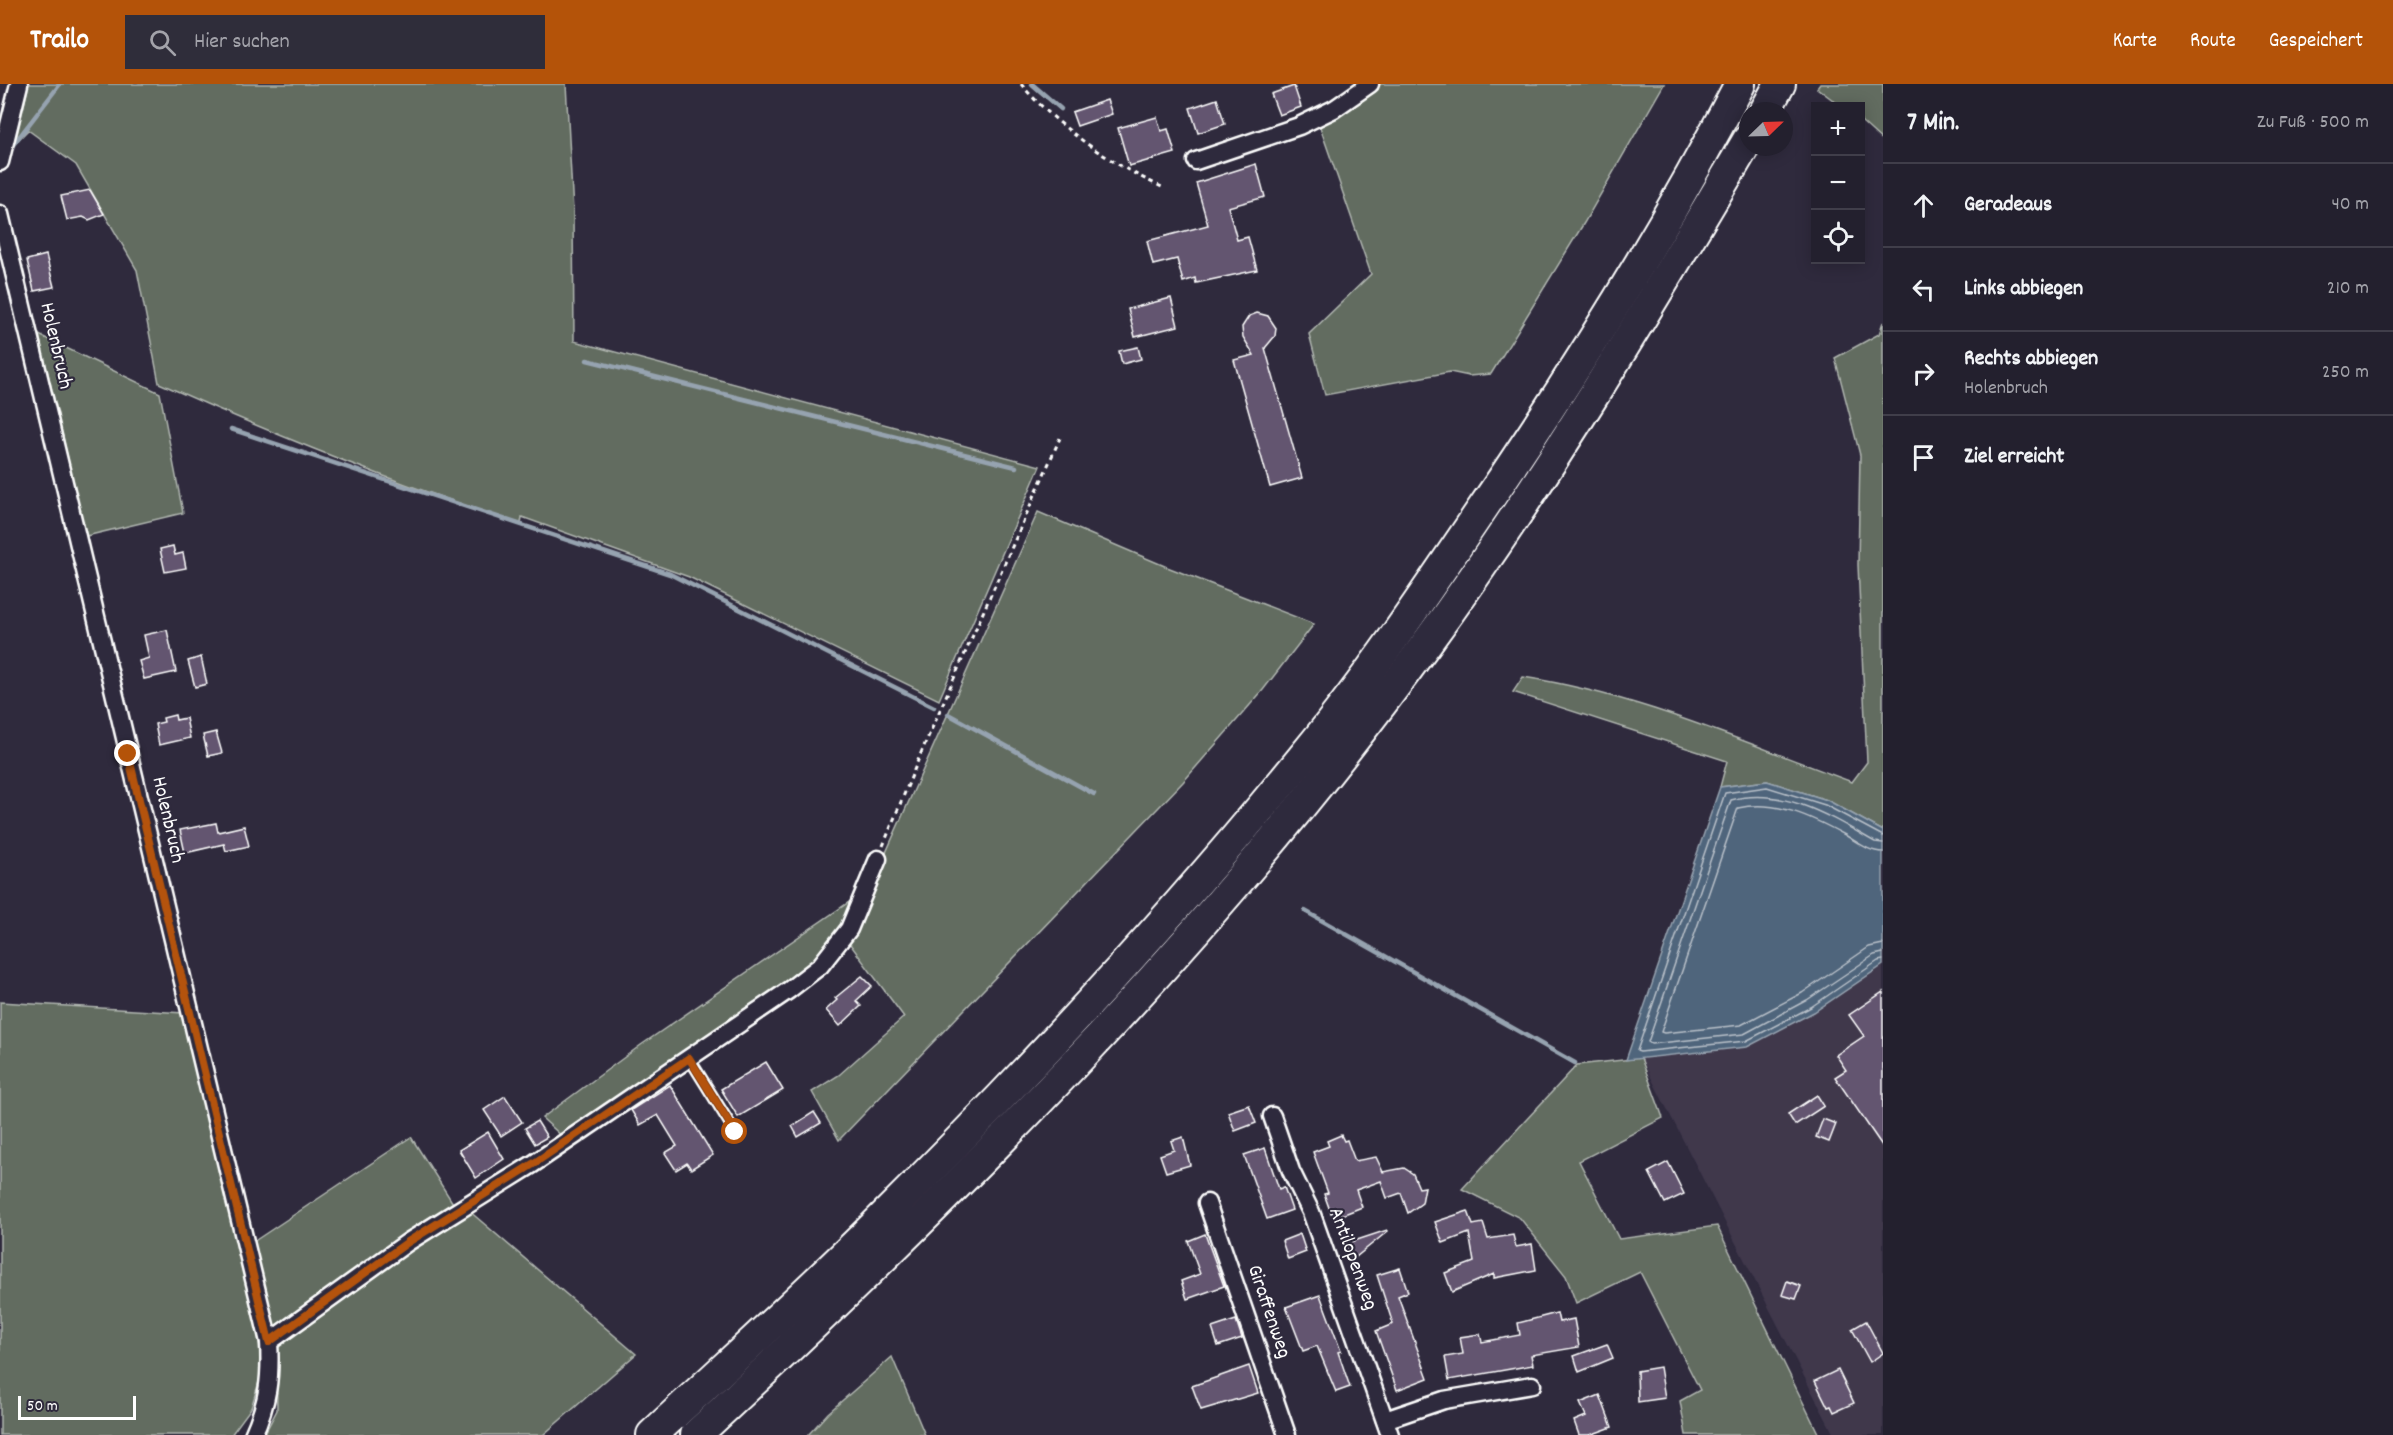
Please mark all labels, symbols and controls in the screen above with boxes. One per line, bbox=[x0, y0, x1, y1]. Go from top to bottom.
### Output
search box bbox=[125, 15, 545, 69]
text: Trailo bbox=[30, 22, 89, 62]
icon: search bbox=[146, 26, 179, 59]
text: Hier suchen bbox=[194, 27, 290, 58]
text: Karte bbox=[2113, 27, 2157, 57]
text: Route bbox=[2190, 27, 2236, 57]
text: Gespeichert bbox=[2269, 27, 2363, 57]
north arrow bbox=[1739, 102, 1793, 156]
map controls bbox=[1811, 102, 1865, 264]
button: + bbox=[1811, 102, 1865, 156]
text: 7 Min. bbox=[1907, 105, 1959, 142]
text: Zu Fuß · 500 m bbox=[2257, 109, 2369, 137]
button: − bbox=[1811, 156, 1865, 210]
icon: ahead bbox=[1907, 189, 1940, 222]
text: Geradeaus bbox=[1964, 190, 2052, 221]
text: 40 m bbox=[2331, 191, 2369, 219]
button: locate bbox=[1811, 210, 1865, 264]
icon: left bbox=[1907, 273, 1940, 306]
text: Links abbiegen bbox=[1964, 274, 2083, 305]
text: 210 m bbox=[2327, 275, 2369, 303]
street label: Holenbruch bbox=[30, 300, 80, 392]
text: Rechts abbiegen bbox=[1964, 344, 2098, 375]
icon: right bbox=[1907, 357, 1940, 390]
text: 250 m bbox=[2322, 359, 2369, 387]
text: Holenbruch bbox=[1964, 375, 2048, 403]
icon: arrive bbox=[1907, 441, 1940, 474]
text: Ziel erreicht bbox=[1964, 442, 2064, 473]
route end bbox=[114, 740, 140, 766]
street label: Holenbruch bbox=[142, 774, 192, 866]
route start bbox=[721, 1118, 747, 1144]
street label: Antilopenweg bbox=[1319, 1203, 1385, 1315]
street label: Giraffenweg bbox=[1238, 1261, 1298, 1363]
scale bar bbox=[18, 1393, 136, 1420]
text: 50 m bbox=[27, 1395, 58, 1418]

